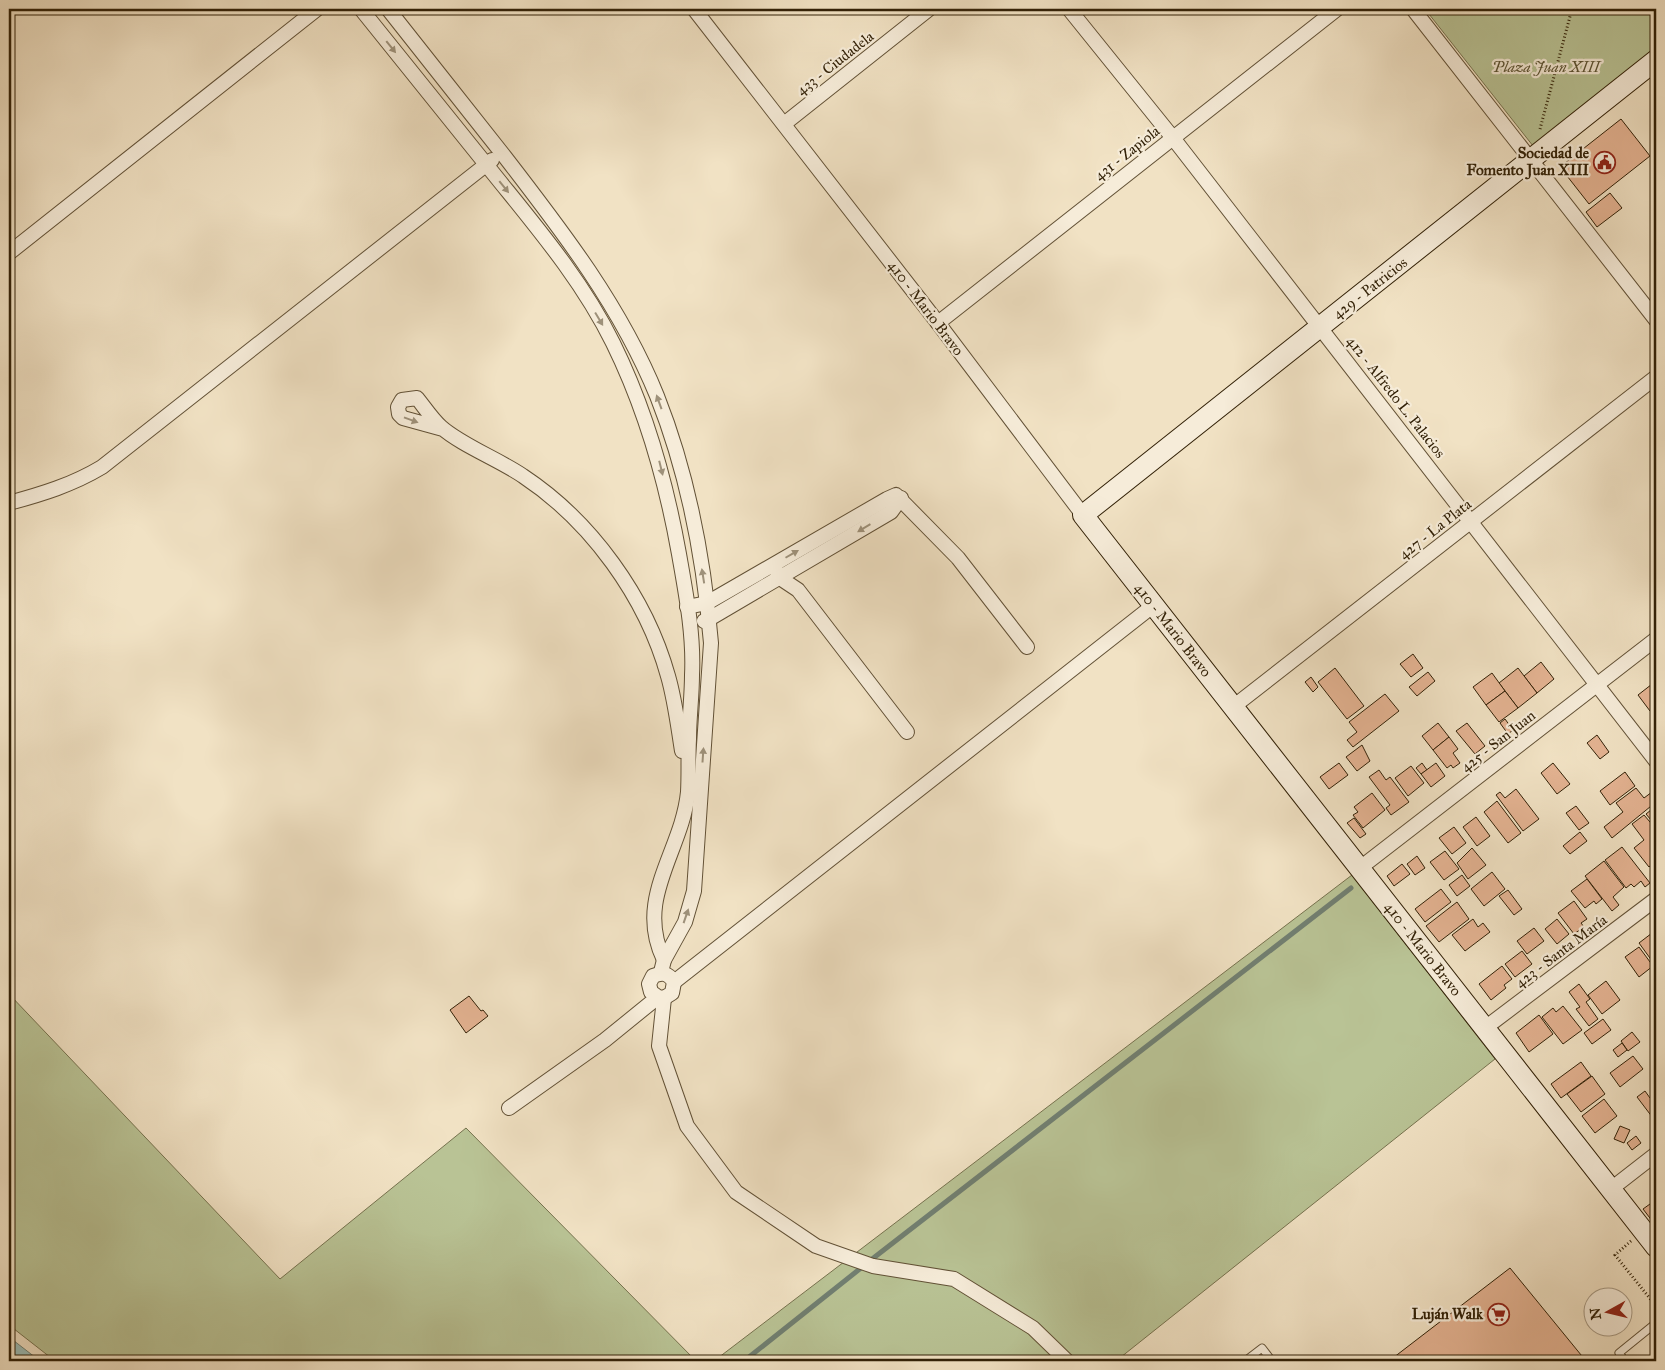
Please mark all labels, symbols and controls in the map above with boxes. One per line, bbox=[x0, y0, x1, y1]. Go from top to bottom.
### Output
street label: 433 - Ciudadela bbox=[793, 27, 878, 99]
one-way arrow bbox=[386, 40, 397, 53]
park label: Plaza Juan XIII bbox=[1492, 58, 1602, 76]
street label: 431 - Zapiola bbox=[1091, 121, 1164, 184]
place label: Sociedad de Fomento Juan XIII bbox=[1467, 144, 1590, 180]
public building icon: Sociedad de Fomento Juan XIII bbox=[1593, 150, 1617, 174]
one-way arrow bbox=[499, 180, 510, 193]
street label: 429 - Patricios bbox=[1329, 253, 1411, 323]
street label: 410 - Mario Bravo bbox=[884, 257, 968, 359]
one-way arrow bbox=[595, 311, 603, 326]
street label: 412 - Alfredo L. Palacios bbox=[1343, 332, 1449, 462]
one-way arrow bbox=[655, 394, 663, 409]
one-way arrow bbox=[404, 416, 419, 424]
one-way arrow bbox=[657, 461, 665, 476]
street label: 427 - La Plata bbox=[1395, 495, 1475, 563]
one-way arrow bbox=[857, 523, 870, 532]
one-way arrow bbox=[786, 549, 799, 558]
one-way arrow bbox=[698, 568, 706, 584]
street label: 410 - Mario Bravo bbox=[1131, 579, 1215, 681]
street label: 425 - San Juan bbox=[1457, 706, 1540, 777]
one-way arrow bbox=[700, 747, 708, 763]
street label: 410 - Mario Bravo bbox=[1381, 898, 1465, 1000]
one-way arrow bbox=[683, 909, 690, 924]
street label: 423 - Santa María bbox=[1512, 910, 1611, 991]
north arrow bbox=[1582, 1288, 1632, 1338]
supermarket icon: Luján Walk bbox=[1487, 1302, 1511, 1326]
place label: Luján Walk bbox=[1412, 1305, 1484, 1324]
text: N bbox=[1586, 1307, 1605, 1321]

